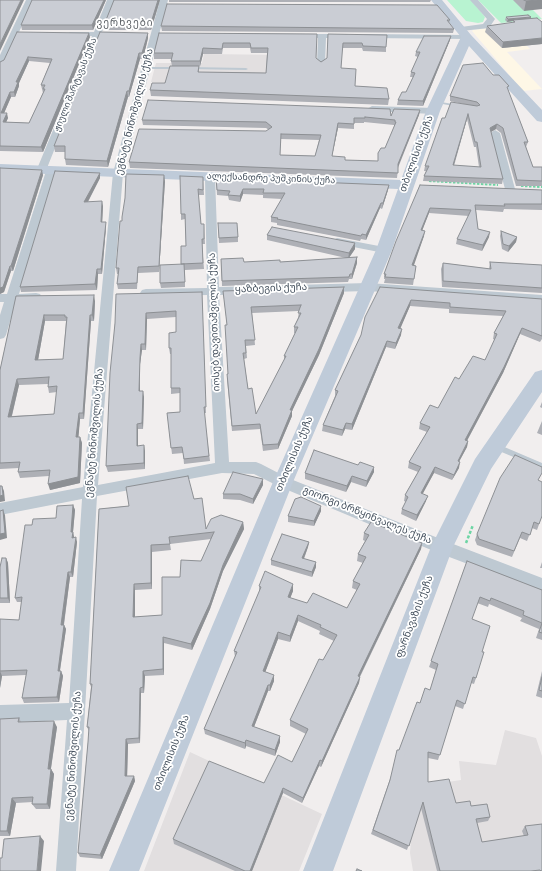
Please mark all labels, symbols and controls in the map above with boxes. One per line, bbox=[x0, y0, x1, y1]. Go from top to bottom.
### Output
district label: ვერხვები bbox=[96, 18, 154, 30]
street label: ჟიული შარტავას ქუჩა bbox=[52, 36, 100, 134]
street label: ეგნატე ნინოშვილის ქუჩა bbox=[113, 47, 157, 177]
street label: თბილისის ქუჩა bbox=[398, 114, 436, 194]
street label: ალექსანდრე პუშკინის ქუჩა bbox=[207, 171, 335, 187]
street label: იოსებ დავითაშვილის ქუჩა bbox=[207, 252, 223, 392]
street label: ყაზბეგის ქუჩა bbox=[235, 282, 307, 296]
street label: ეგნატე ნინოშვილის ქუჩა bbox=[83, 368, 107, 498]
street label: თბილისის ქუჩა bbox=[274, 415, 316, 493]
street label: გიორგი ბრწყინვალეს ქუჩა bbox=[301, 485, 433, 547]
street label: ფარნავაზის ქუჩა bbox=[394, 574, 436, 660]
street label: ეგნატე ნინოშვილის ქუჩა bbox=[63, 691, 85, 821]
street label: თბილისის ქუჩა bbox=[151, 713, 193, 793]

